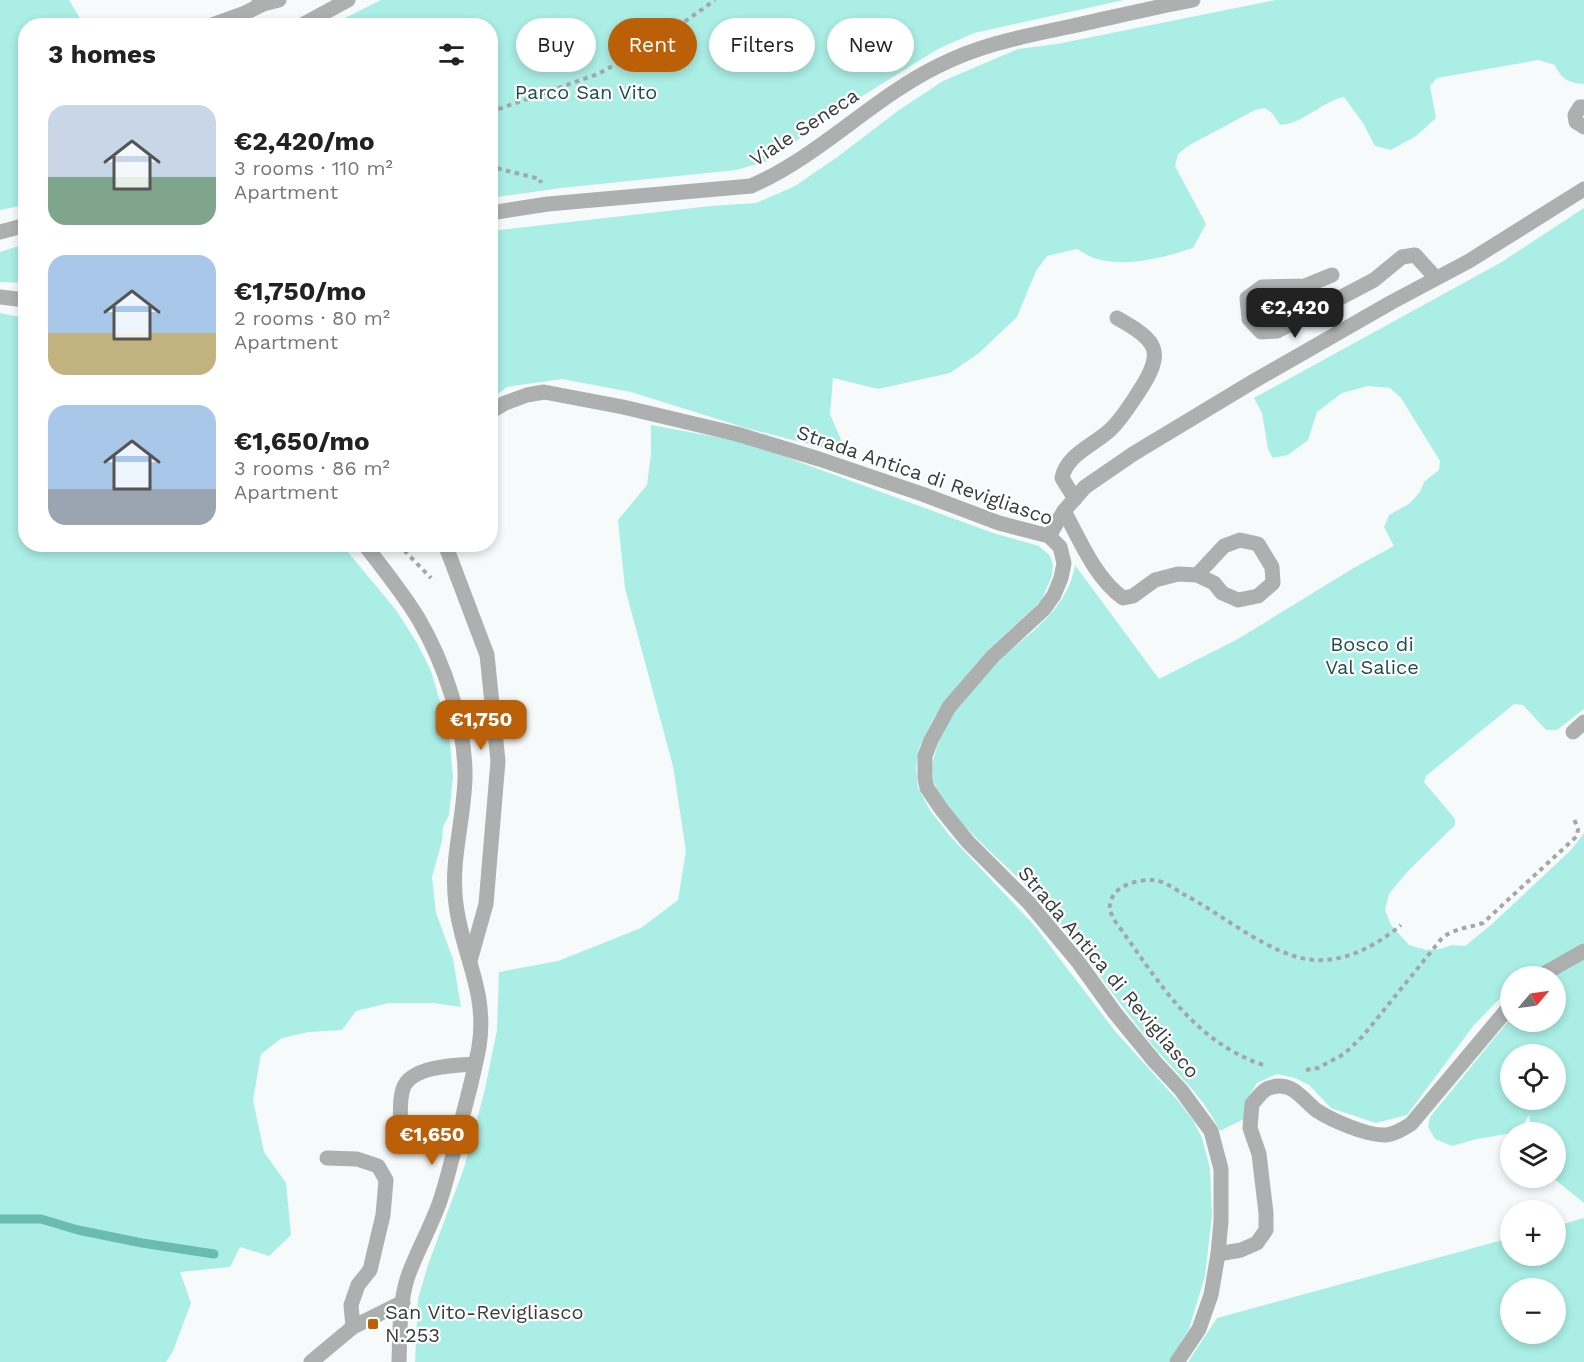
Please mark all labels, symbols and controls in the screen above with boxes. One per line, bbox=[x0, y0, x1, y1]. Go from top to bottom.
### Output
chip: Buy bbox=[516, 18, 596, 72]
chip: Rent bbox=[608, 18, 697, 72]
chip: Filters bbox=[709, 18, 815, 72]
chip: New bbox=[827, 18, 914, 72]
icon: filters bbox=[435, 38, 468, 71]
text: 3 homes bbox=[48, 39, 156, 69]
park label: Parco San Vito bbox=[515, 80, 657, 104]
street label: Viale Seneca bbox=[745, 83, 863, 171]
text: €2,420/mo bbox=[234, 126, 375, 156]
icon: home bbox=[96, 129, 168, 201]
text: 3 rooms · 110 m² bbox=[234, 156, 393, 180]
text: Apartment bbox=[234, 180, 338, 204]
text: €1,750/mo bbox=[234, 276, 366, 306]
icon: home bbox=[96, 279, 168, 351]
pin: €2,420 bbox=[1246, 288, 1344, 339]
text: €2,420 bbox=[1260, 295, 1330, 319]
text: 2 rooms · 80 m² bbox=[234, 306, 390, 330]
text: Apartment bbox=[234, 330, 338, 354]
street label: Strada Antica di Revigliasco bbox=[794, 420, 1056, 530]
text: €1,650/mo bbox=[234, 426, 369, 456]
icon: home bbox=[96, 429, 168, 501]
text: 3 rooms · 86 m² bbox=[234, 456, 390, 480]
text: Apartment bbox=[234, 480, 338, 504]
park label: Bosco di Val Salice bbox=[1325, 632, 1419, 679]
pin: €1,750 bbox=[432, 700, 530, 751]
text: €1,750 bbox=[450, 707, 512, 731]
street label: Strada Antica di Revigliasco bbox=[1013, 861, 1205, 1083]
north arrow bbox=[1500, 966, 1566, 1032]
map controls bbox=[1500, 966, 1566, 1344]
button: locate bbox=[1500, 1044, 1566, 1110]
pin: €1,650 bbox=[383, 1115, 481, 1166]
text: €1,650 bbox=[399, 1122, 465, 1146]
button: layers bbox=[1500, 1122, 1566, 1188]
button: + bbox=[1500, 1200, 1566, 1266]
button: − bbox=[1500, 1278, 1566, 1344]
place label: San Vito-Revigliasco N.253 bbox=[385, 1300, 583, 1347]
marker: San Vito-Revigliasco N.253 bbox=[366, 1317, 380, 1331]

